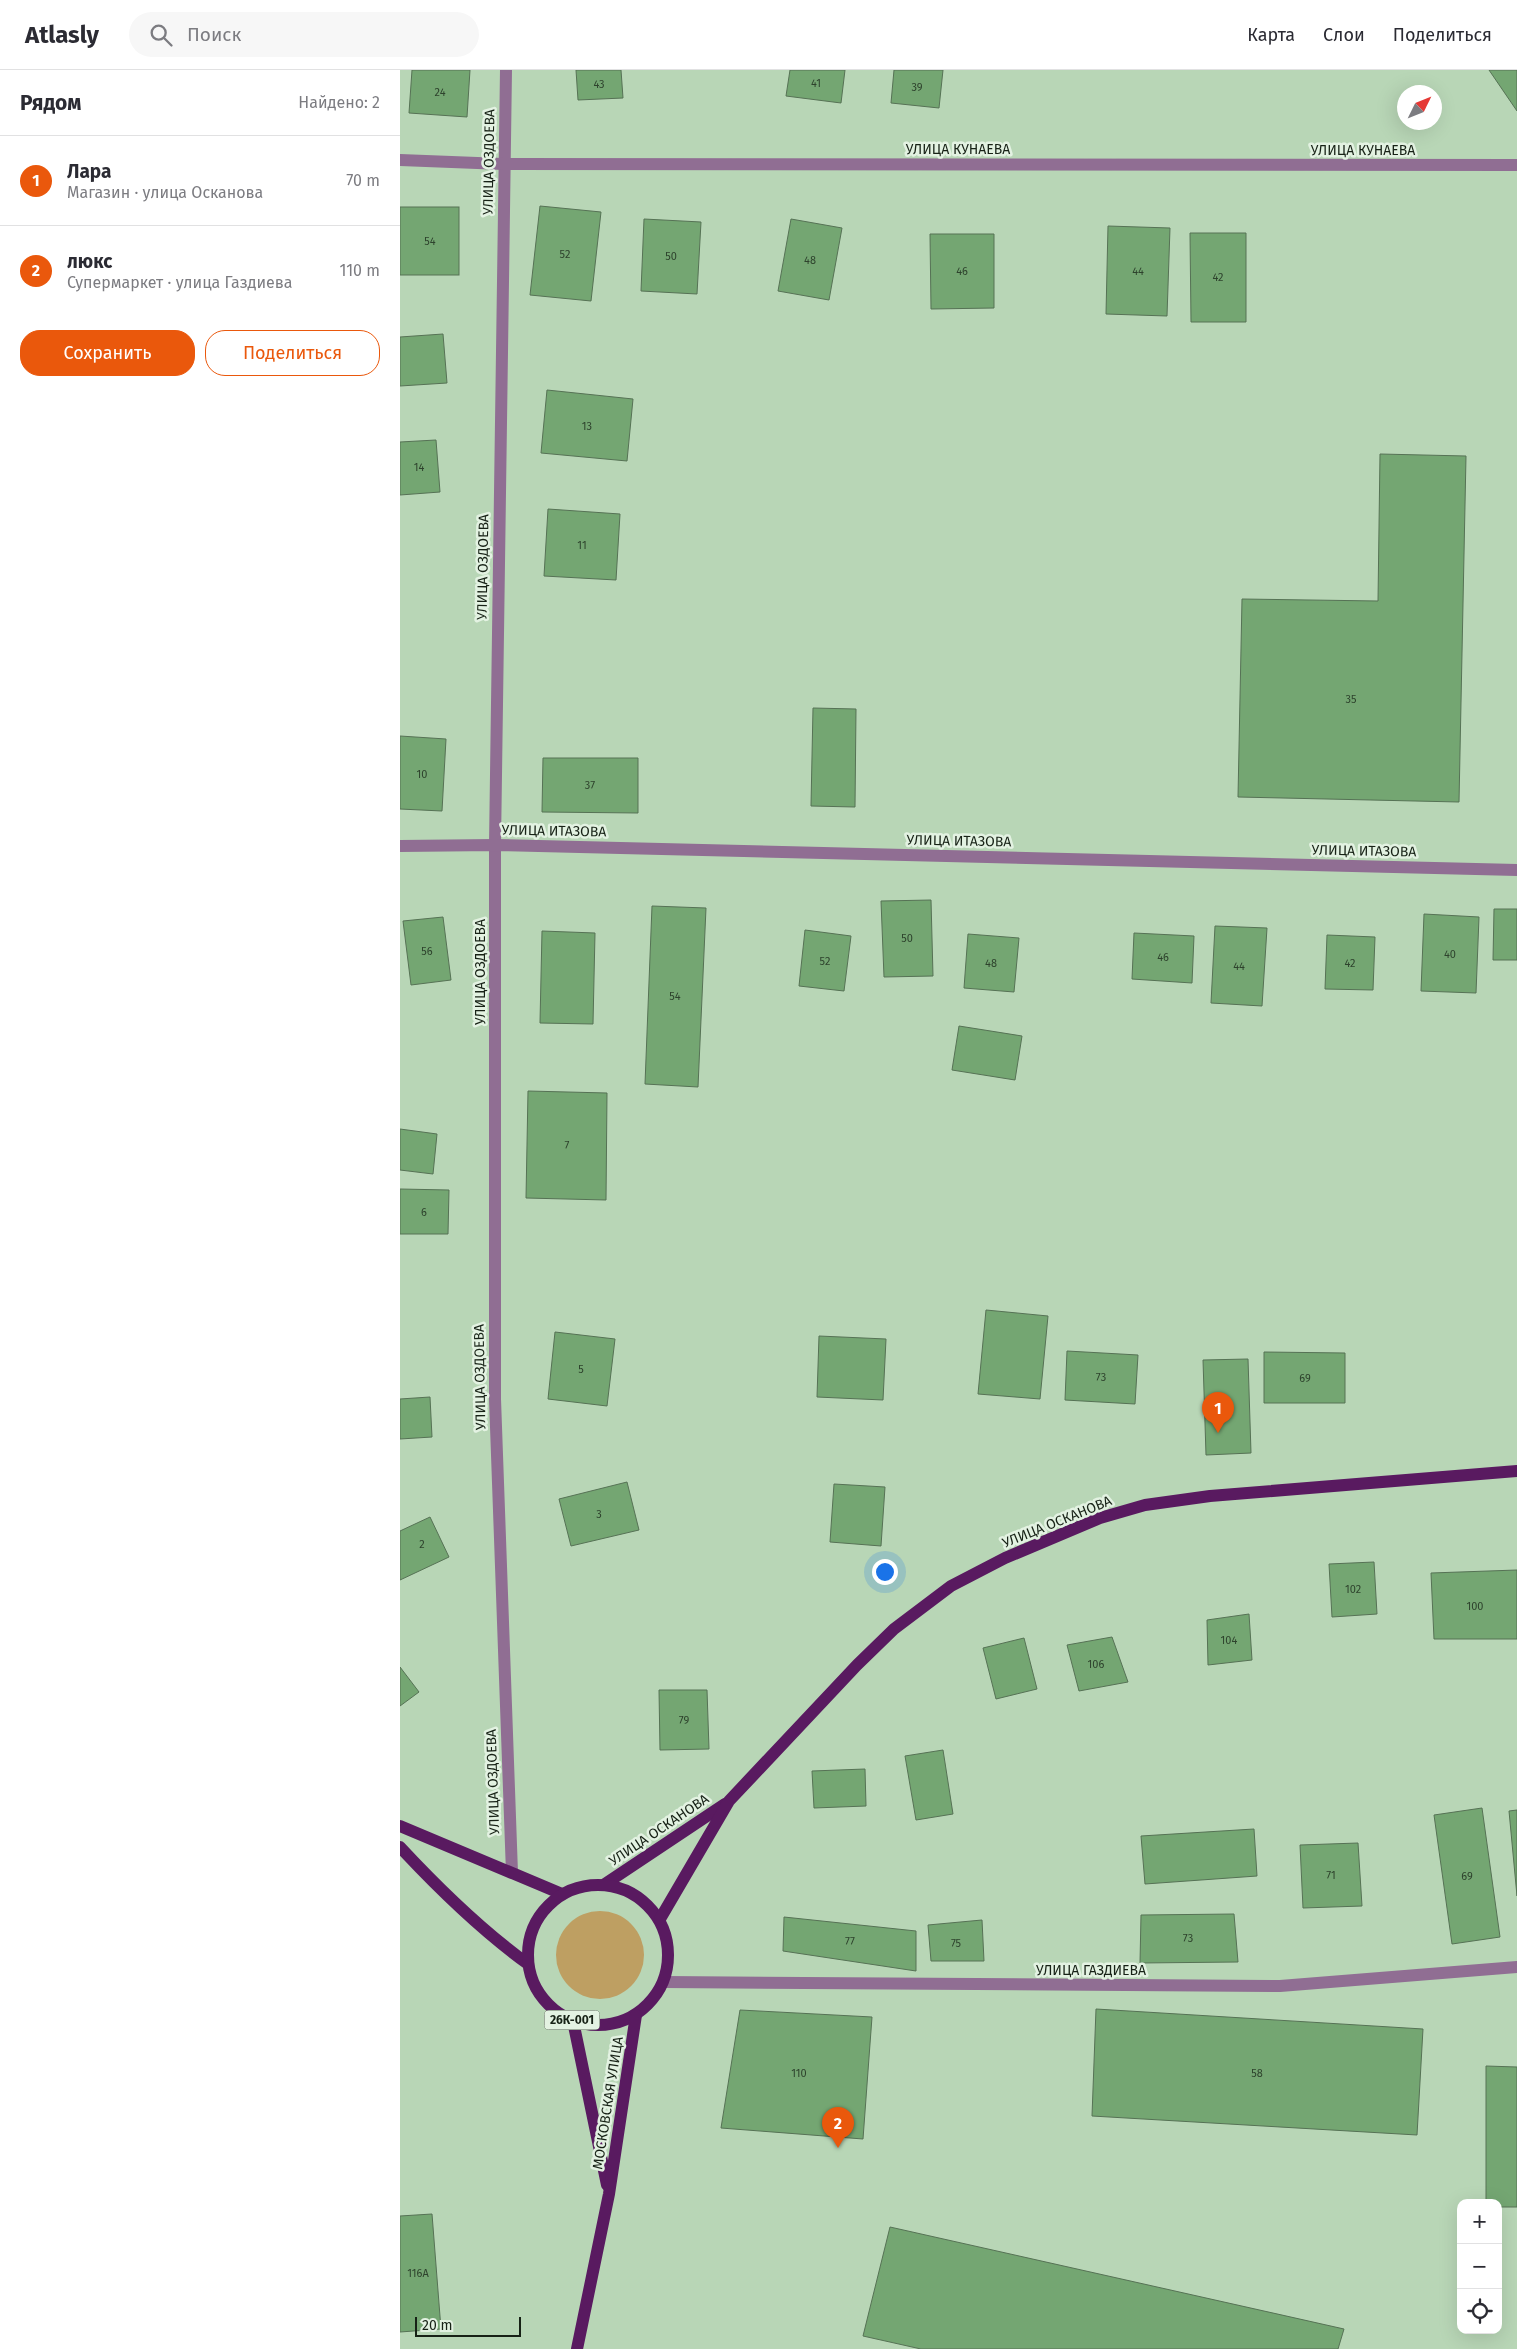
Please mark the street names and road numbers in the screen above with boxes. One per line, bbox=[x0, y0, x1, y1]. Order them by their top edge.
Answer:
street label: УЛИЦА ОЗДОЕВА bbox=[480, 109, 498, 215]
street label: УЛИЦА КУНАЕВА bbox=[906, 141, 1010, 158]
street label: УЛИЦА КУНАЕВА bbox=[1311, 142, 1415, 159]
street label: УЛИЦА ОЗДОЕВА bbox=[474, 514, 492, 620]
street label: УЛИЦА ИТАЗОВА bbox=[502, 822, 606, 840]
street label: УЛИЦА ИТАЗОВА bbox=[907, 832, 1011, 850]
street label: УЛИЦА ИТАЗОВА bbox=[1312, 842, 1416, 860]
street label: УЛИЦА ОЗДОЕВА bbox=[472, 919, 489, 1025]
street label: УЛИЦА ОЗДОЕВА bbox=[471, 1324, 489, 1430]
street label: УЛИЦА ОСКАНОВА bbox=[1000, 1492, 1114, 1552]
street label: УЛИЦА ОЗДОЕВА bbox=[483, 1729, 503, 1835]
street label: УЛИЦА ОСКАНОВА bbox=[606, 1790, 712, 1870]
street label: УЛИЦА ГАЗДИЕВА bbox=[1036, 1962, 1146, 1979]
road number: 26К-001 bbox=[544, 2010, 600, 2030]
street label: МОСКОВСКАЯ УЛИЦА bbox=[589, 2035, 627, 2171]

